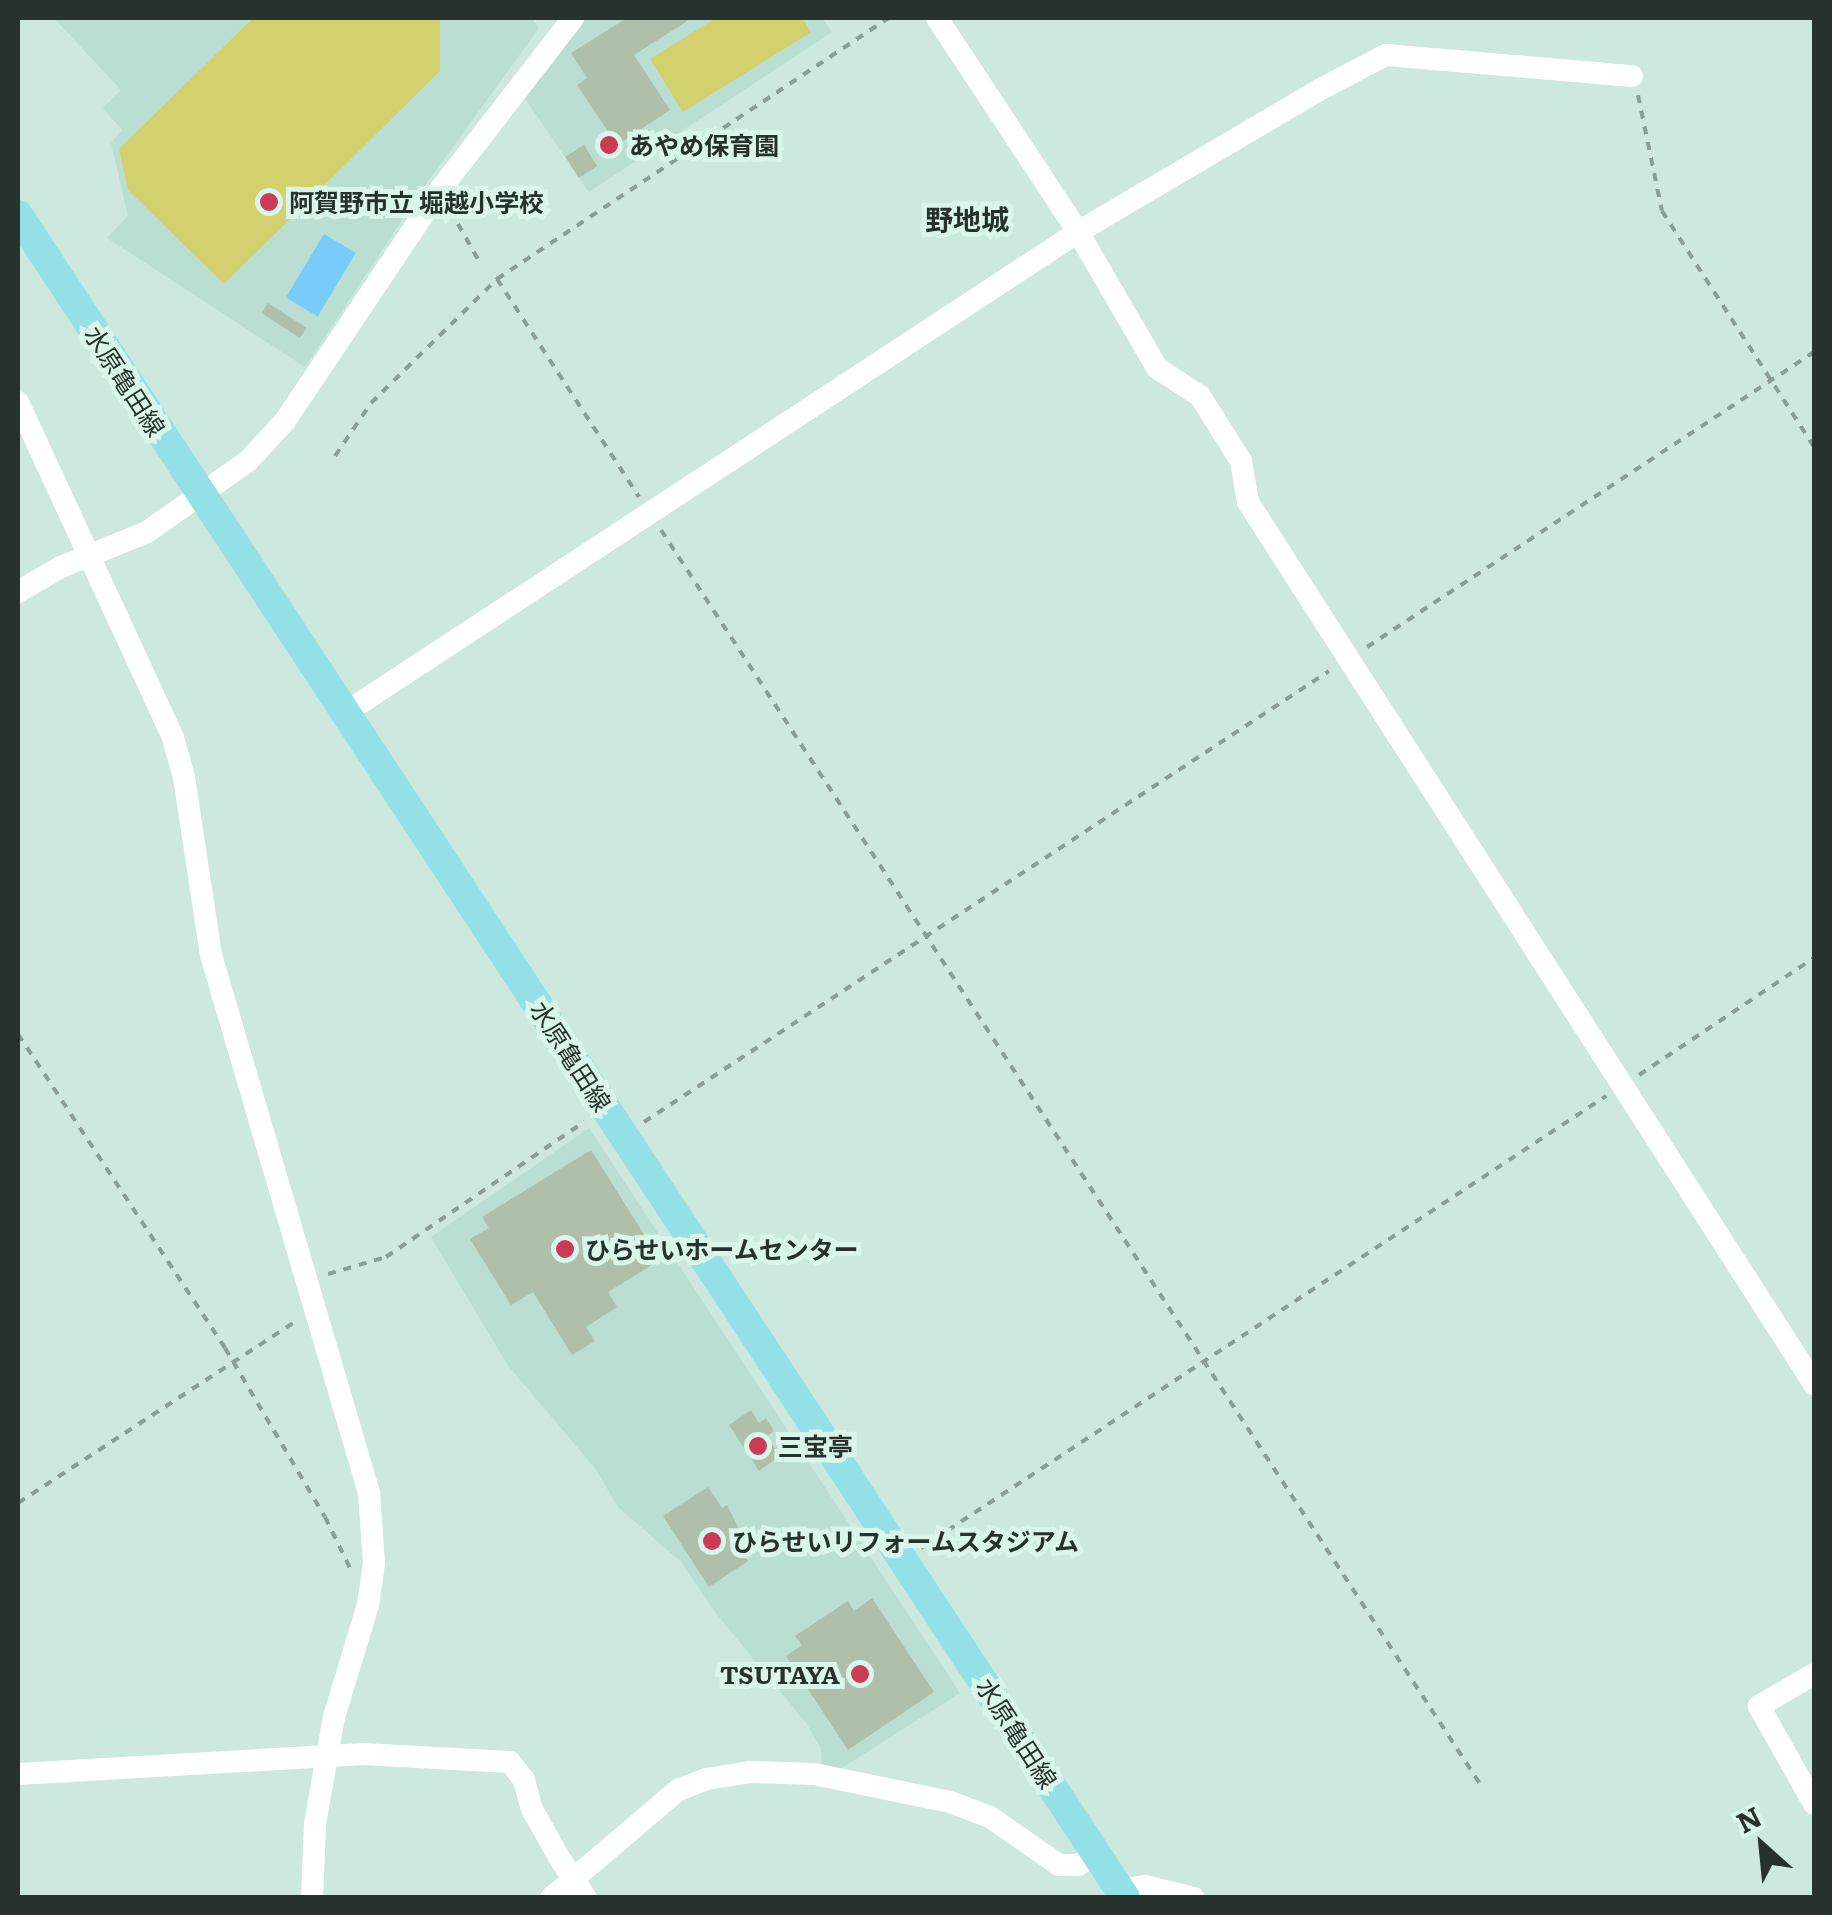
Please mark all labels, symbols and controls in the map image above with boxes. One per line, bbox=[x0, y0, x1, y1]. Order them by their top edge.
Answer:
place label: あやめ保育園 bbox=[629, 130, 779, 160]
marker: あやめ保育園 bbox=[598, 134, 620, 156]
place label: 阿賀野市立 堀越小学校 bbox=[289, 187, 544, 217]
marker: 阿賀野市立 堀越小学校 bbox=[258, 191, 280, 213]
district label: 野地城 bbox=[925, 201, 1009, 235]
street label: 水原亀田線 bbox=[78, 320, 172, 442]
street label: 水原亀田線 bbox=[524, 995, 618, 1117]
place label: ひらせいホームセンター bbox=[585, 1234, 860, 1264]
marker: ひらせいホームセンター bbox=[554, 1238, 576, 1260]
place label: 三宝亭 bbox=[778, 1431, 853, 1461]
marker: 三宝亭 bbox=[747, 1435, 769, 1457]
place label: ひらせいリフォームスタジアム bbox=[732, 1526, 1082, 1556]
marker: ひらせいリフォームスタジアム bbox=[701, 1530, 723, 1552]
place label: TSUTAYA bbox=[720, 1659, 840, 1689]
marker: TSUTAYA bbox=[849, 1663, 871, 1685]
street label: 水原亀田線 bbox=[970, 1672, 1064, 1794]
text: N bbox=[1728, 1794, 1768, 1842]
north arrow bbox=[1712, 1795, 1812, 1895]

